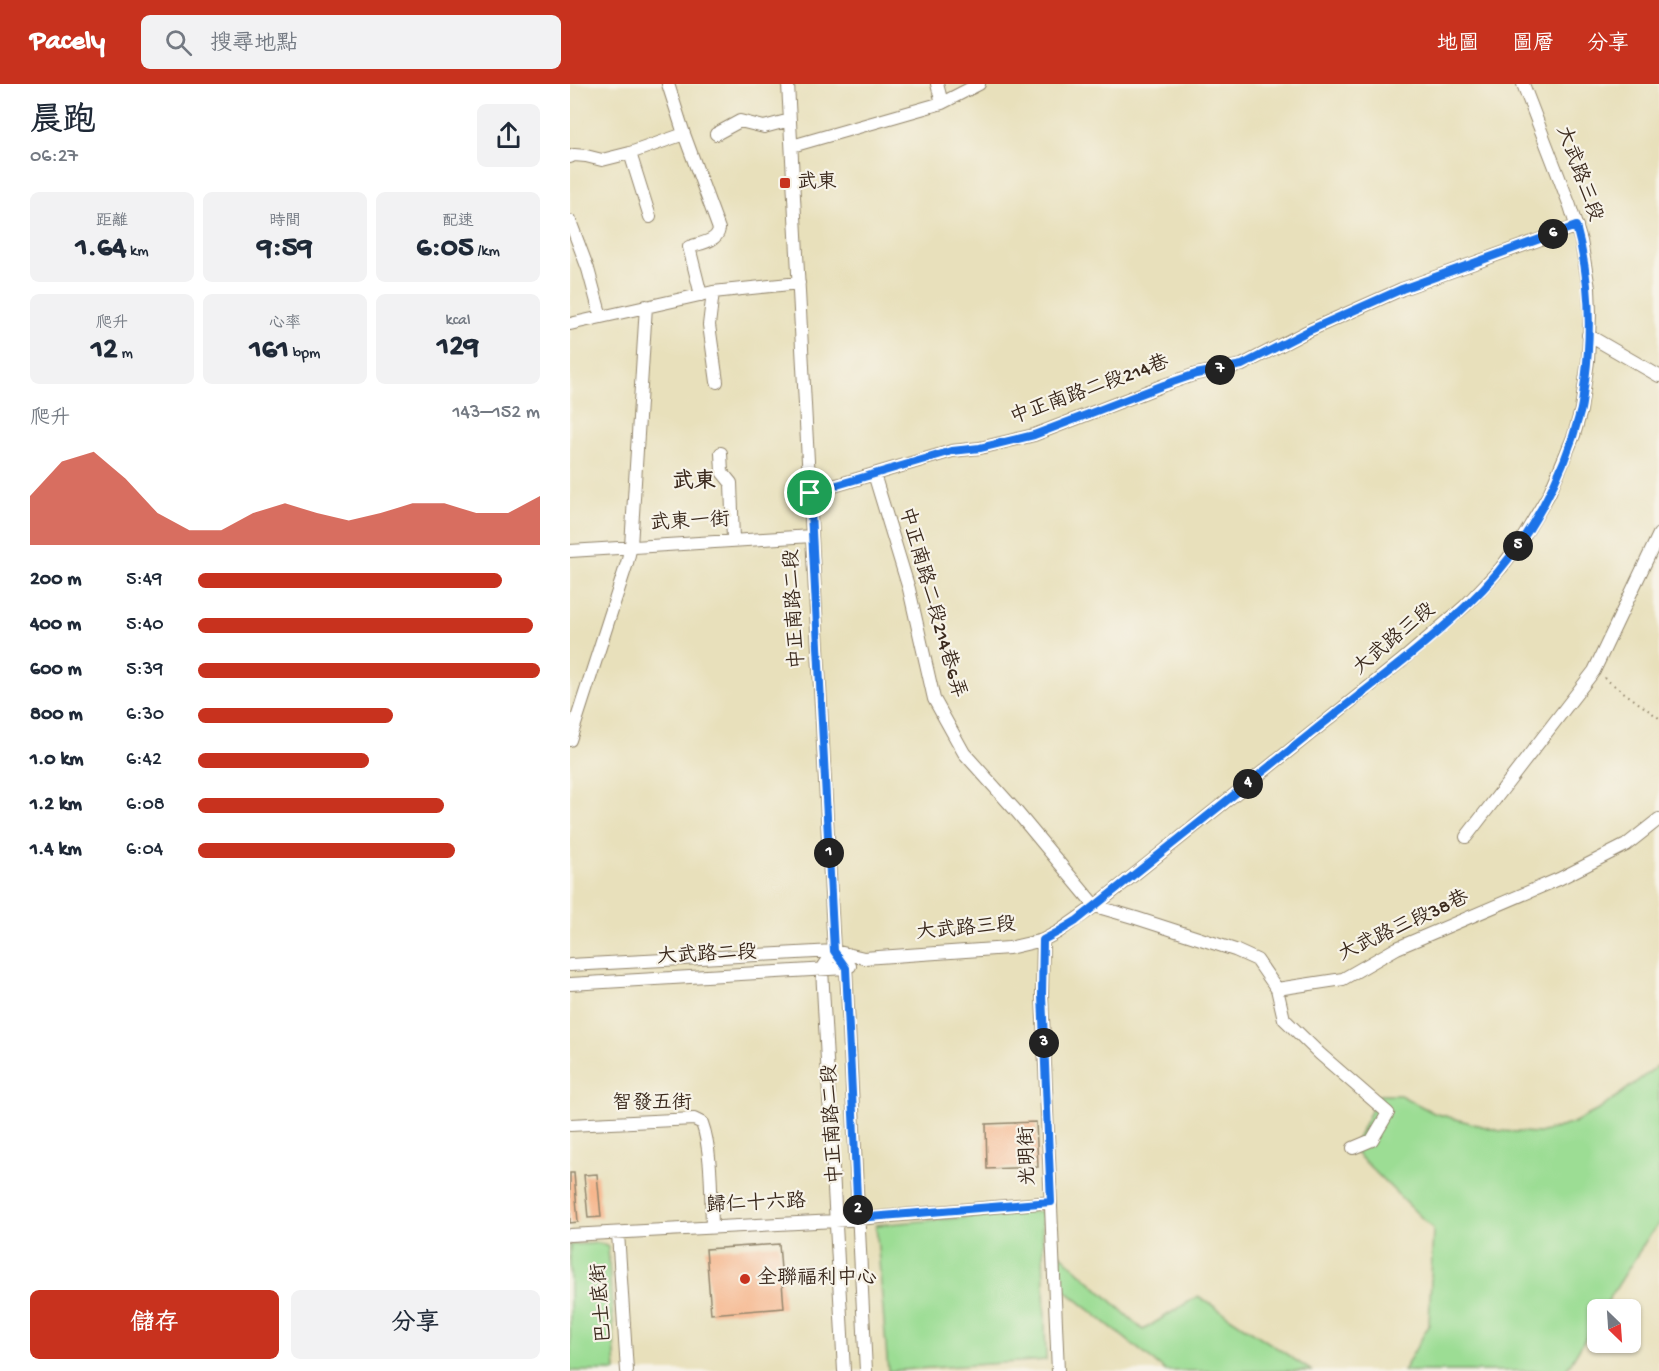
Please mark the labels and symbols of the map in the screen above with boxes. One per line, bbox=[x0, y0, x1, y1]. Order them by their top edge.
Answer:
street label: 大武路三段 bbox=[1550, 122, 1608, 225]
place label: 武東 bbox=[797, 170, 837, 195]
marker: 武東 bbox=[778, 176, 792, 190]
pin: 6 bbox=[1538, 219, 1568, 249]
street label: 中正南路二段214巷 bbox=[1007, 349, 1173, 430]
pin: 7 bbox=[1205, 355, 1235, 385]
pin bbox=[784, 467, 835, 518]
district label: 武東 bbox=[672, 468, 716, 496]
street label: 中正南路二段214巷6弄 bbox=[893, 504, 971, 701]
street label: 武東一街 bbox=[649, 507, 731, 537]
pin: 5 bbox=[1503, 531, 1533, 561]
street label: 中正南路二段 bbox=[779, 548, 811, 670]
street label: 大武路三段 bbox=[1348, 598, 1441, 681]
pin: 4 bbox=[1233, 769, 1263, 799]
pin: 1 bbox=[814, 838, 844, 868]
street label: 大武路三段38巷 bbox=[1334, 884, 1474, 967]
street label: 大武路三段 bbox=[915, 912, 1017, 946]
street label: 大武路二段 bbox=[656, 940, 758, 970]
pin: 3 bbox=[1029, 1028, 1059, 1058]
street label: 中正南路二段 bbox=[817, 1063, 849, 1185]
street label: 智發五街 bbox=[612, 1091, 692, 1116]
street label: 光明街 bbox=[1015, 1126, 1042, 1186]
street label: 歸仁十六路 bbox=[705, 1189, 808, 1219]
pin: 2 bbox=[843, 1195, 873, 1225]
street label: 巴士底街 bbox=[587, 1262, 617, 1344]
place label: 全聯福利中心 bbox=[757, 1266, 877, 1291]
marker: 全聯福利中心 bbox=[738, 1272, 752, 1286]
north arrow bbox=[1587, 1299, 1641, 1353]

